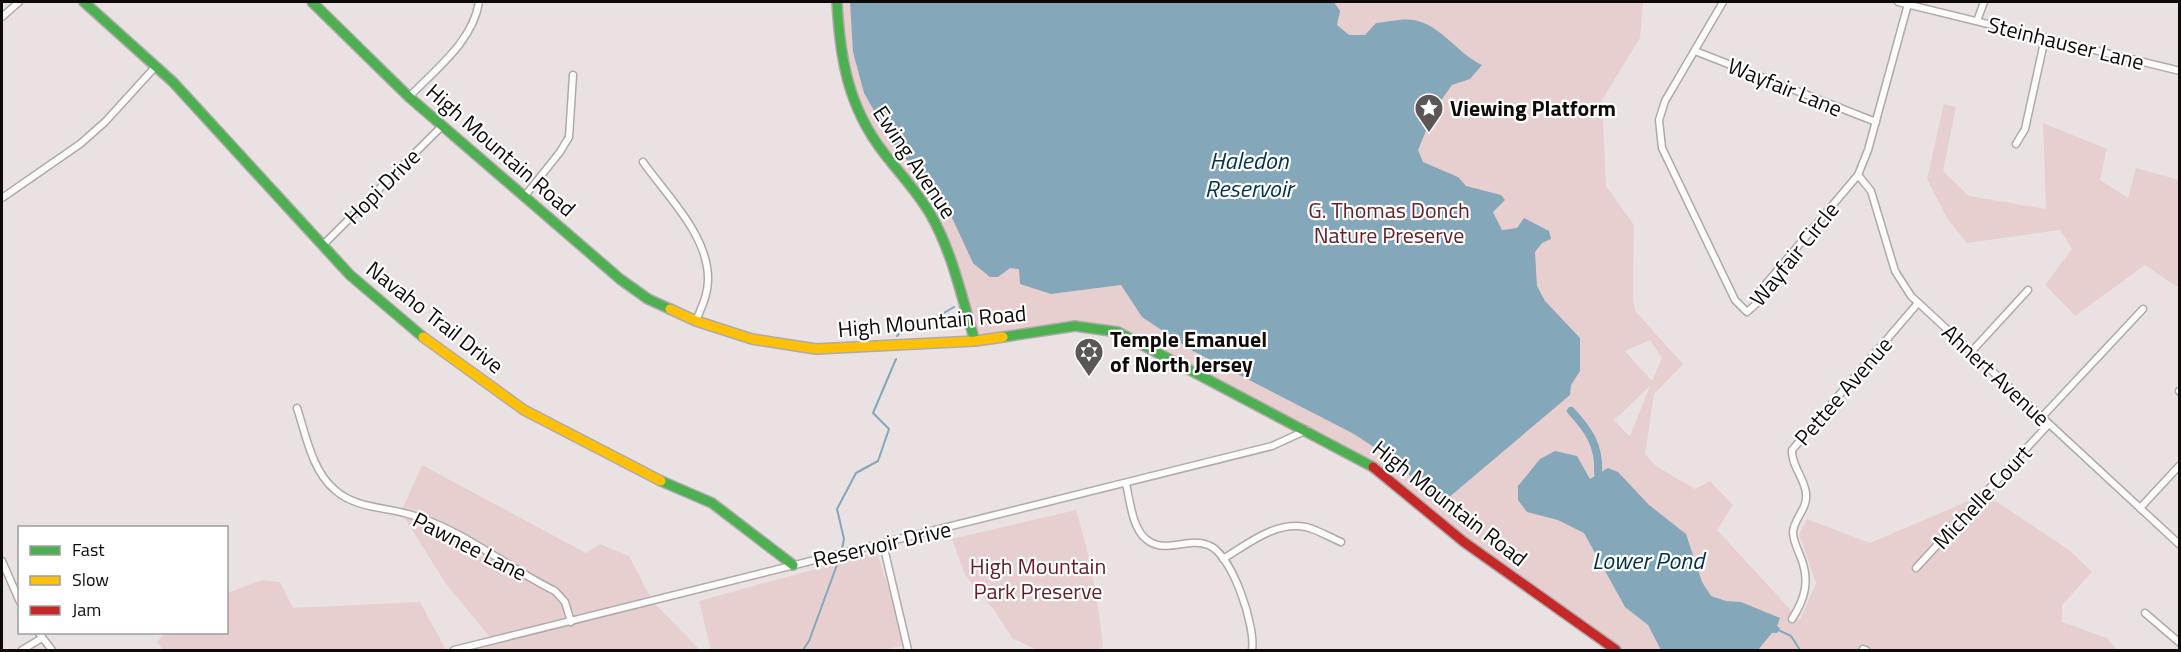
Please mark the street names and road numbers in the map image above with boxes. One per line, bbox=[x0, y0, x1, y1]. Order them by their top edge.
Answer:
street label: Steinhauser Lane bbox=[1984, 7, 2148, 79]
street label: Wayfair Lane bbox=[1723, 49, 1847, 125]
street label: High Mountain Road bbox=[419, 75, 583, 225]
street label: Ewing Avenue bbox=[864, 99, 966, 225]
street label: Hopi Drive bbox=[336, 140, 428, 232]
street label: Wayfair Circle bbox=[1741, 194, 1847, 314]
street label: Navaho Trail Drive bbox=[359, 252, 511, 382]
street label: High Mountain Road bbox=[836, 296, 1028, 346]
street label: Ahnert Avenue bbox=[1934, 316, 2058, 434]
street label: Pettee Avenue bbox=[1786, 329, 1900, 453]
street label: High Mountain Road bbox=[1365, 431, 1535, 575]
street label: Michelle Court bbox=[1924, 437, 2040, 557]
street label: Pawnee Lane bbox=[407, 503, 533, 589]
street label: Reservoir Drive bbox=[810, 512, 954, 576]

